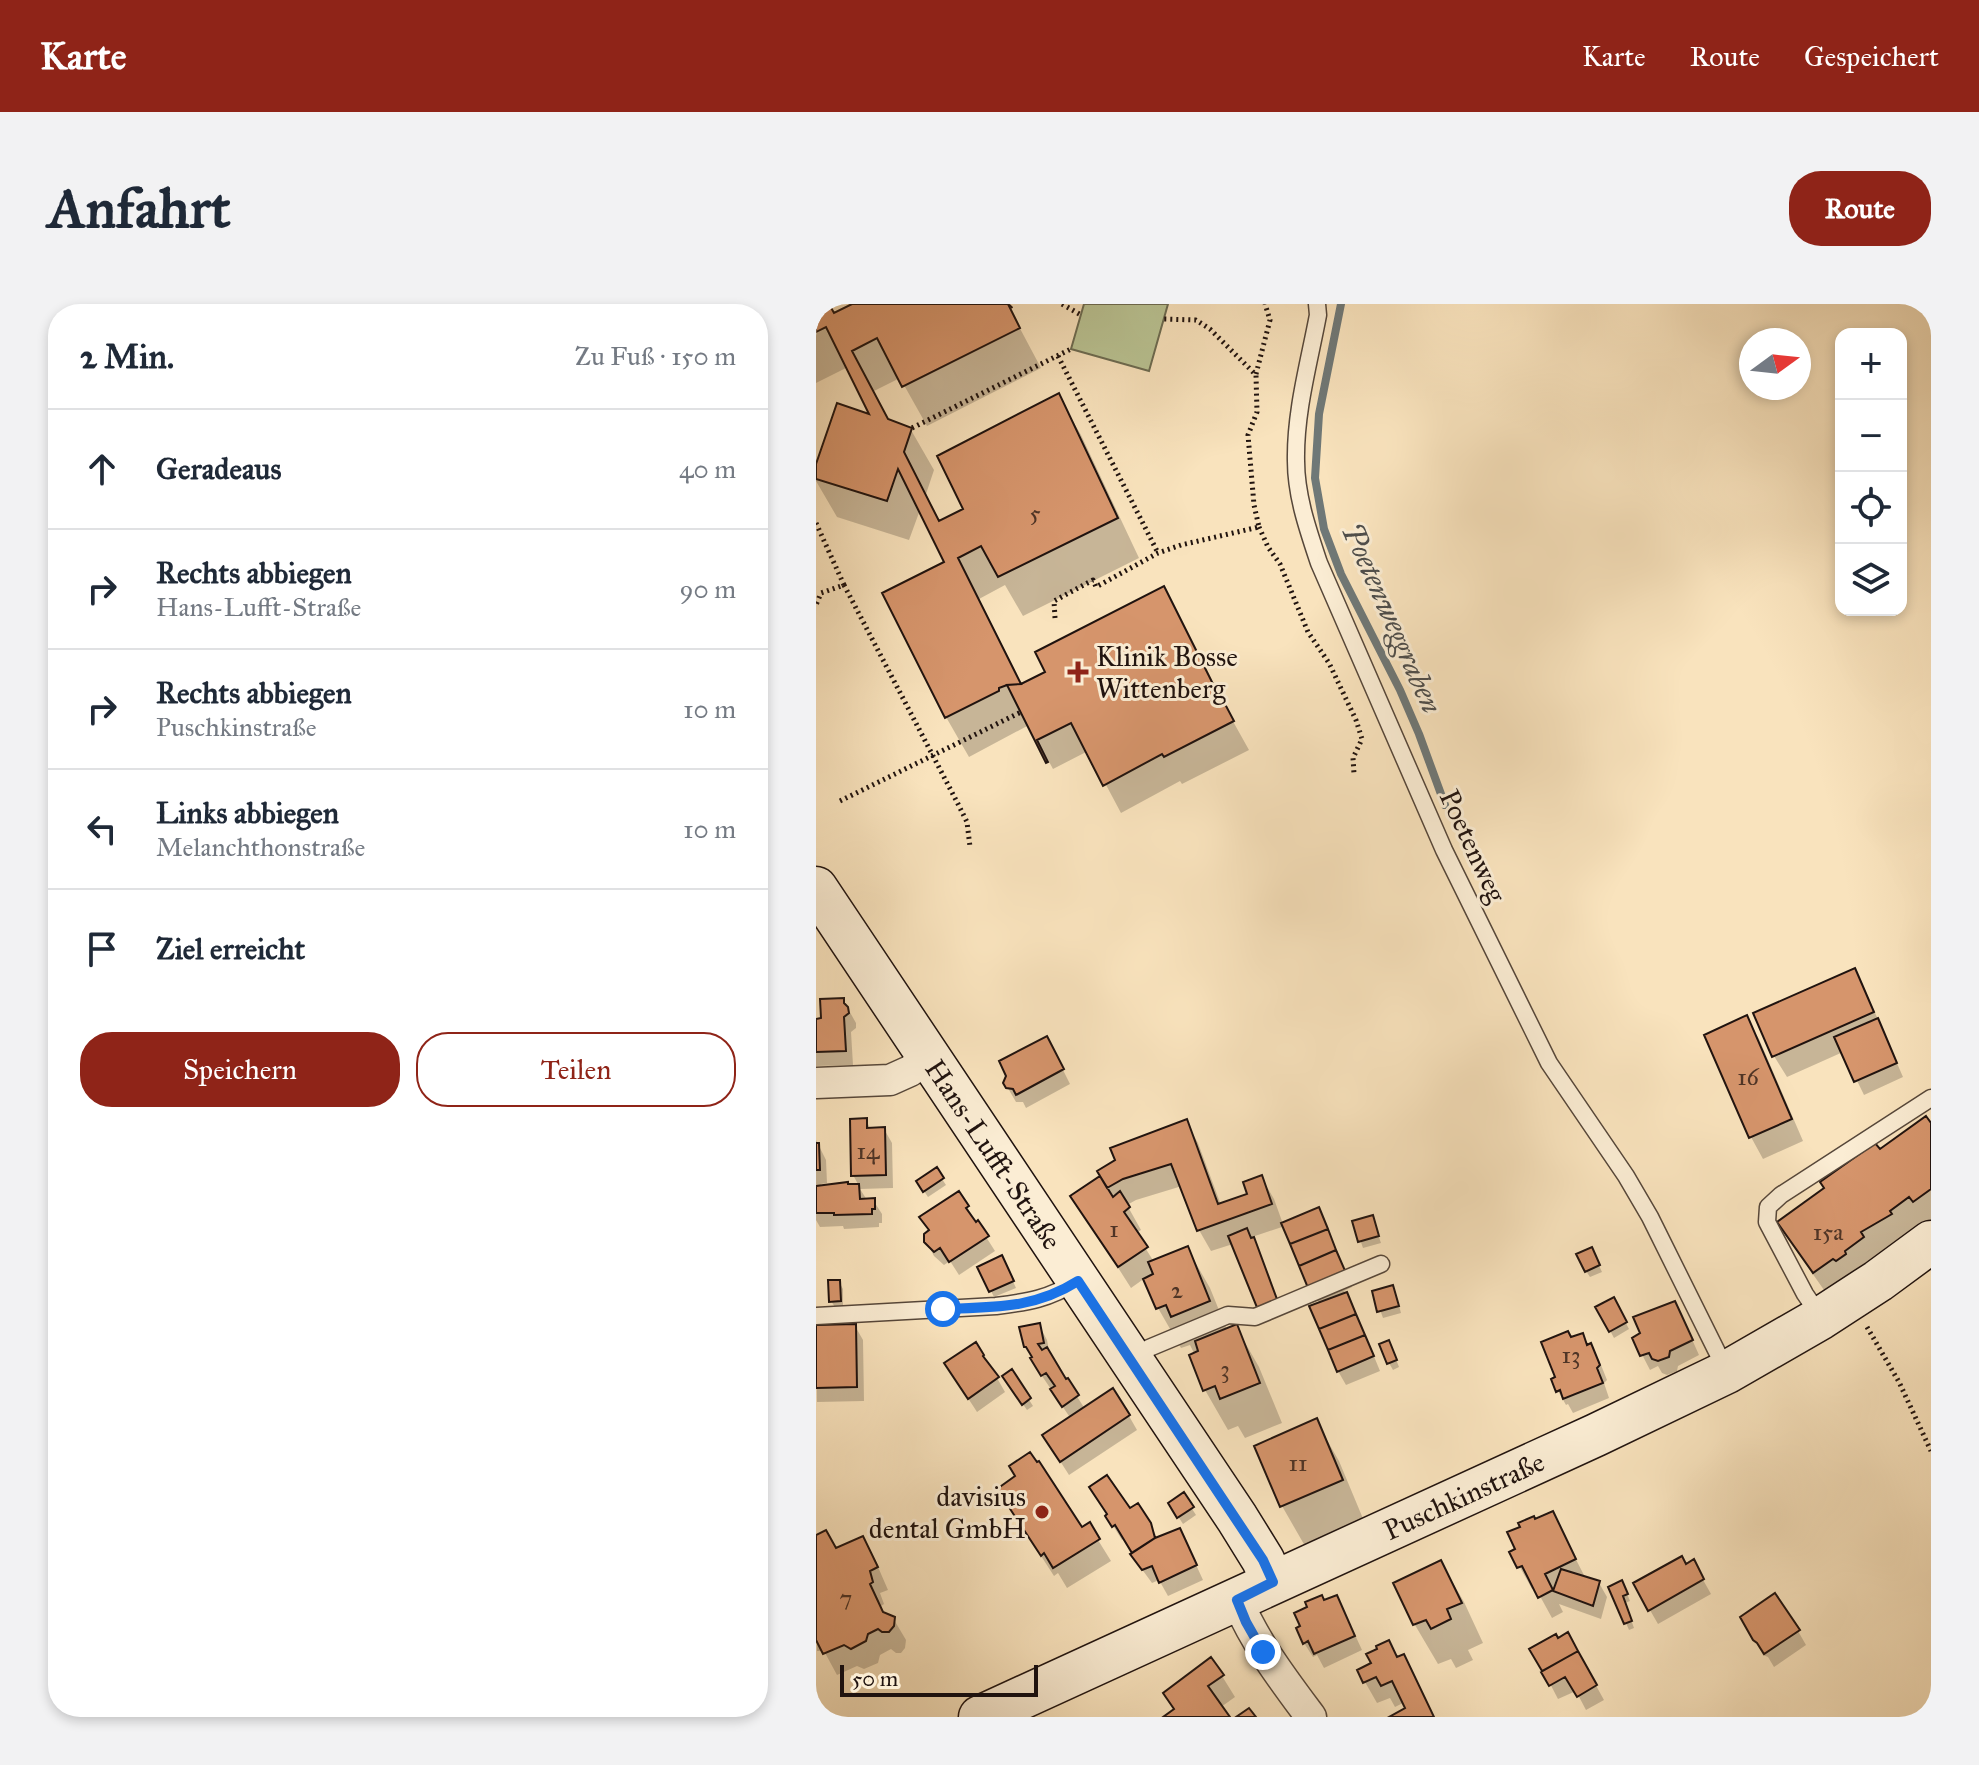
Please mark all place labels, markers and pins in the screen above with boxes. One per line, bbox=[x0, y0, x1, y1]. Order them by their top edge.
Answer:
place label: Klinik Bosse Wittenberg bbox=[1096, 639, 1238, 706]
marker: Klinik Bosse Wittenberg bbox=[1067, 661, 1089, 683]
place label: davisius dental GmbH bbox=[869, 1479, 1026, 1546]
marker: davisius dental GmbH bbox=[1033, 1503, 1051, 1521]

